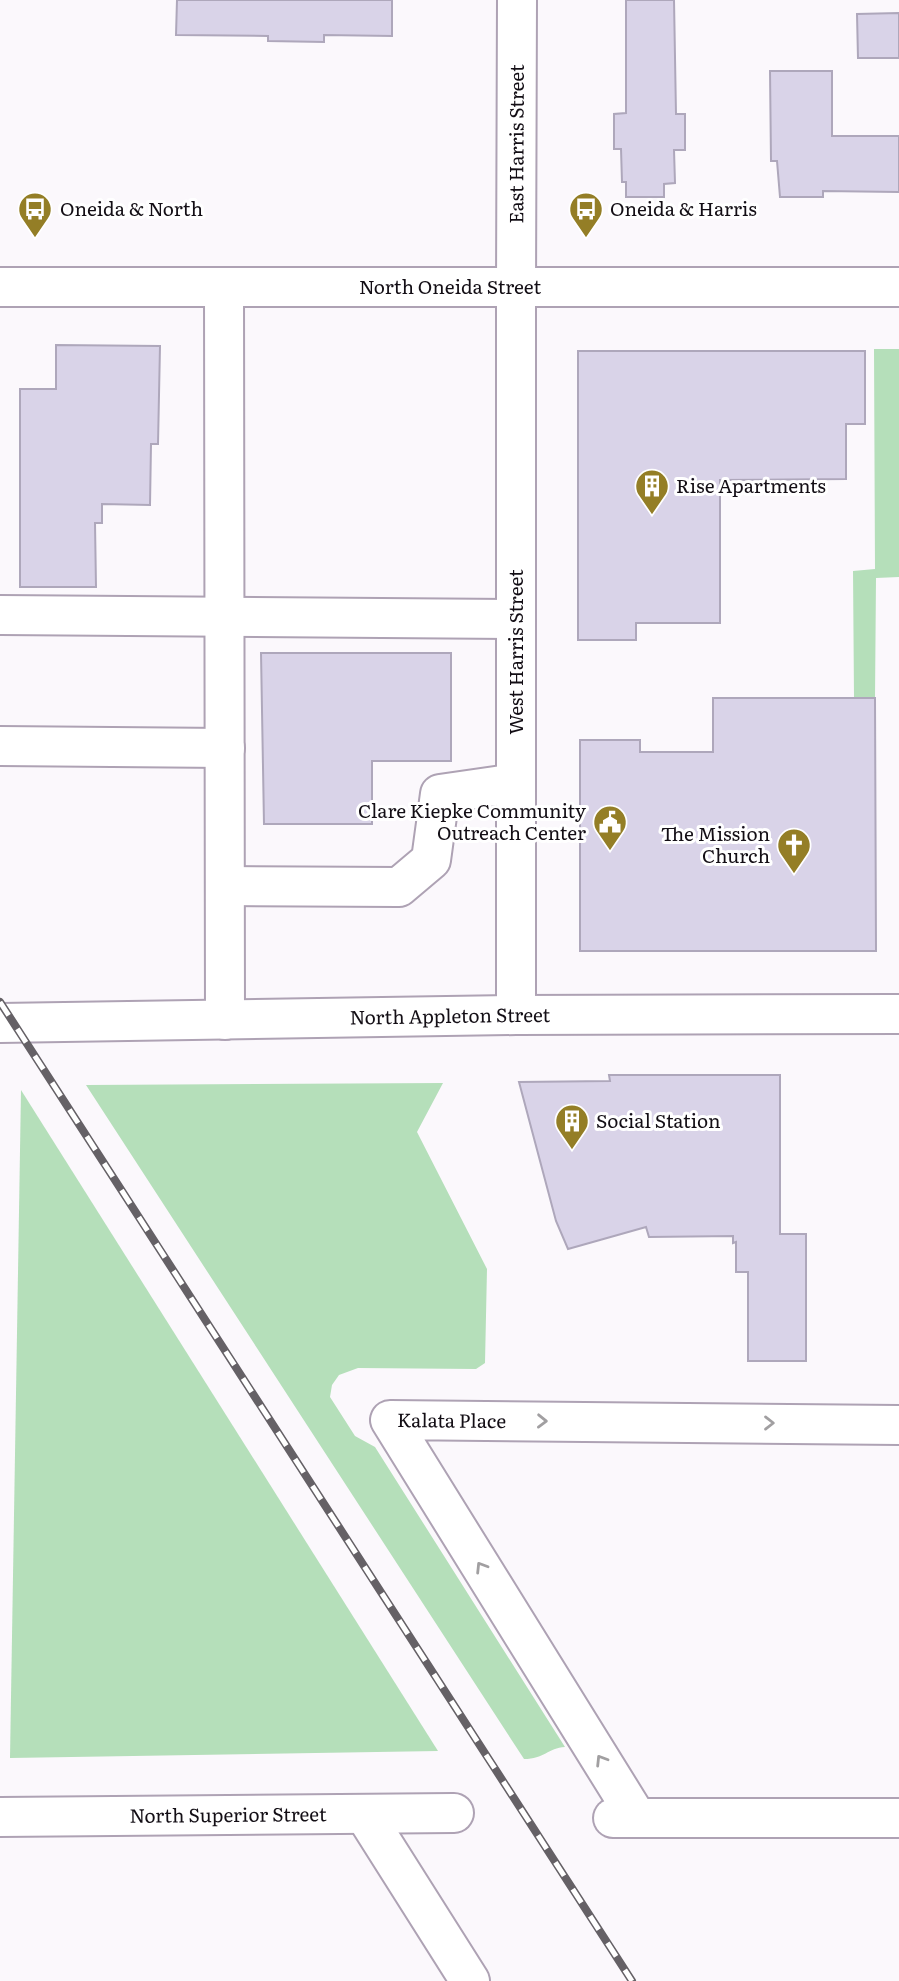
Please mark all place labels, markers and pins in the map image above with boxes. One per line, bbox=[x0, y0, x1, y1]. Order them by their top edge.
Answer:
bus stop icon: Oneida & North bbox=[16, 190, 54, 239]
bus stop icon: Oneida & Harris bbox=[567, 190, 605, 239]
place label: Oneida & North bbox=[60, 194, 203, 222]
place label: Oneida & Harris bbox=[610, 194, 757, 222]
building icon: Rise Apartments bbox=[633, 467, 671, 516]
place label: Rise Apartments bbox=[676, 471, 826, 499]
place label: Clare Kiepke Community Outreach Center bbox=[358, 796, 586, 846]
public building icon: Clare Kiepke Community Outreach Center bbox=[591, 803, 629, 852]
place label: The Mission Church bbox=[661, 819, 770, 869]
church icon: The Mission Church bbox=[775, 826, 813, 875]
building icon: Social Station bbox=[553, 1102, 591, 1151]
place label: Social Station bbox=[596, 1106, 721, 1134]

